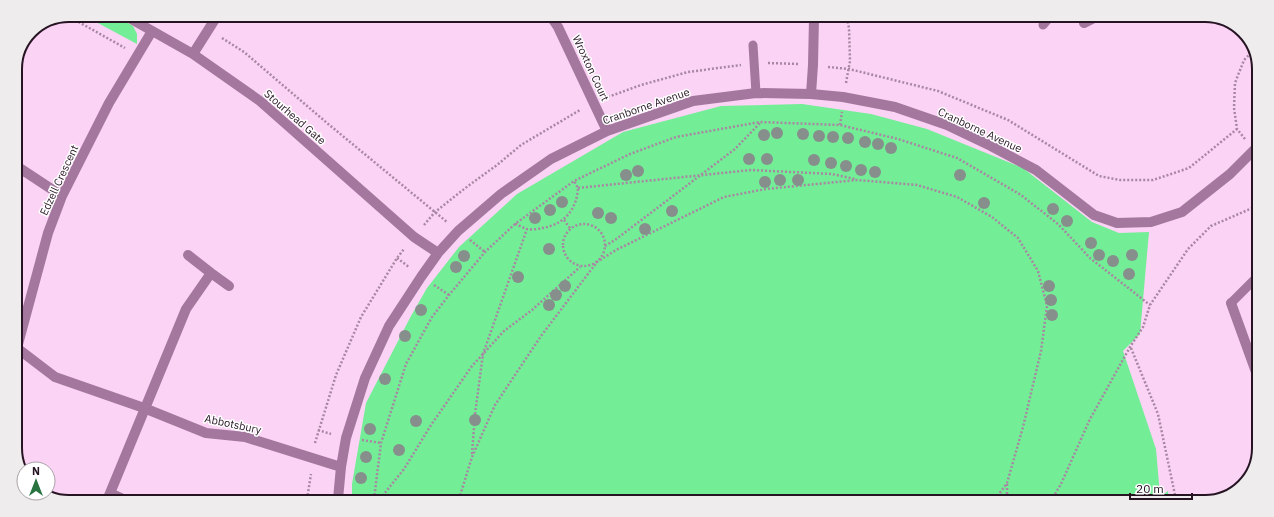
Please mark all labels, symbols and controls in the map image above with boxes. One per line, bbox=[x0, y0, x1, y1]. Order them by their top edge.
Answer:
street label: Wroxton Court bbox=[570, 33, 612, 103]
street label: Cranborne Avenue bbox=[601, 85, 691, 127]
street label: Stourhead Gate bbox=[261, 86, 329, 148]
street label: Cranborne Avenue bbox=[936, 104, 1024, 156]
street label: Edzell Crescent bbox=[37, 142, 81, 217]
street label: Abbotsbury bbox=[203, 411, 263, 437]
north arrow bbox=[16, 461, 56, 501]
text: N bbox=[32, 464, 40, 478]
scale bar bbox=[1130, 475, 1192, 501]
text: 20 m bbox=[1136, 481, 1164, 496]

